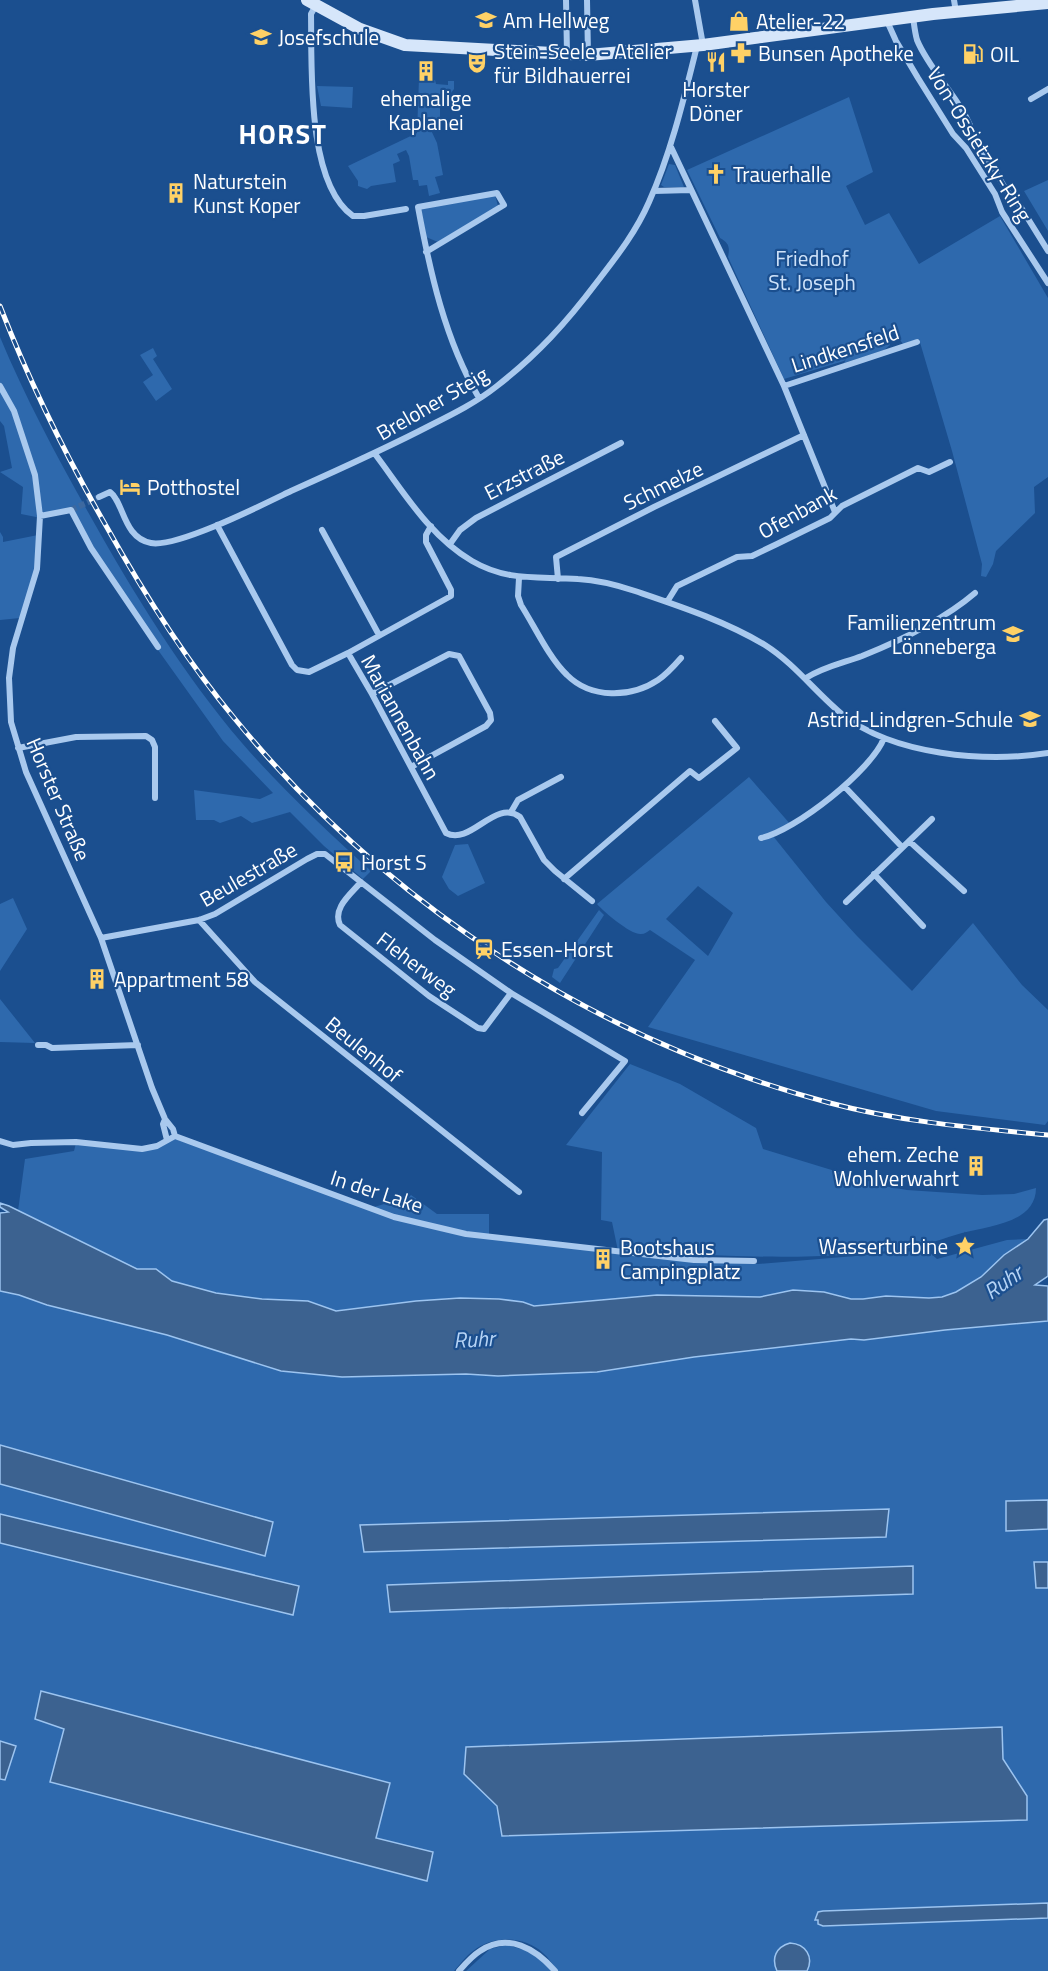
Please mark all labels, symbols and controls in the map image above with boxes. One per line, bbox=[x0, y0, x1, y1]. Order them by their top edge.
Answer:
place label: Am Hellweg bbox=[503, 4, 610, 36]
place label: Atelier-22 bbox=[756, 5, 845, 37]
school or university icon: Am Hellweg bbox=[474, 8, 498, 32]
shop icon: Atelier-22 bbox=[727, 9, 751, 33]
place label: Josefschule bbox=[278, 21, 379, 53]
school or university icon: Josefschule bbox=[249, 25, 273, 49]
place label: Stein-Seele - Atelier für Bildhauerrei bbox=[494, 35, 672, 91]
place label: Bunsen Apotheke bbox=[758, 37, 914, 69]
place label: OIL bbox=[990, 38, 1019, 70]
pharmacy icon: Bunsen Apotheke bbox=[729, 41, 753, 65]
fuel station icon: OIL bbox=[961, 42, 985, 66]
restaurant icon: Horster Döner bbox=[704, 50, 728, 74]
theatre icon: Stein-Seele - Atelier für Bildhauerrei bbox=[465, 51, 489, 75]
building icon: ehemalige Kaplanei bbox=[414, 59, 438, 83]
street label: Von-Ossietzky-Ring bbox=[919, 60, 1041, 228]
place label: Horster Döner bbox=[682, 73, 750, 129]
place label: ehemalige Kaplanei bbox=[380, 82, 472, 138]
district label: HORST bbox=[238, 113, 328, 154]
place label: Trauerhalle bbox=[733, 158, 831, 190]
church icon: Trauerhalle bbox=[704, 162, 728, 186]
place label: Naturstein Kunst Koper bbox=[193, 165, 301, 221]
building icon: Naturstein Kunst Koper bbox=[164, 181, 188, 205]
park label: Friedhof St. Joseph bbox=[768, 242, 856, 298]
street label: Lindkensfeld bbox=[787, 316, 903, 380]
street label: Breloher Steig bbox=[370, 358, 494, 448]
street label: Erzstraße bbox=[478, 440, 570, 508]
street label: Schmelze bbox=[618, 452, 708, 518]
place label: Potthostel bbox=[147, 471, 240, 503]
hotel icon: Potthostel bbox=[118, 475, 142, 499]
street label: Ofenbank bbox=[752, 477, 842, 547]
place label: Familienzentrum Lönneberga bbox=[847, 606, 996, 662]
school or university icon: Familienzentrum Lönneberga bbox=[1001, 622, 1025, 646]
street label: Mariannenbahn bbox=[353, 648, 449, 786]
place label: Astrid-Lindgren-Schule bbox=[807, 703, 1013, 735]
school or university icon: Astrid-Lindgren-Schule bbox=[1018, 707, 1042, 731]
street label: Horster Straße bbox=[19, 732, 99, 866]
street label: Beulestraße bbox=[193, 833, 303, 915]
place label: Horst S bbox=[361, 846, 427, 878]
bus stop icon: Horst S bbox=[332, 850, 356, 874]
street label: Fleherweg bbox=[370, 923, 464, 1005]
place label: Essen-Horst bbox=[501, 933, 613, 965]
station icon: Essen-Horst bbox=[472, 937, 496, 961]
place label: Appartment 58 bbox=[114, 963, 249, 995]
building icon: Appartment 58 bbox=[85, 967, 109, 991]
street label: Beulenhof bbox=[319, 1008, 409, 1090]
place label: ehem. Zeche Wohlverwahrt bbox=[833, 1138, 960, 1194]
building icon: ehem. Zeche Wohlverwahrt bbox=[964, 1154, 988, 1178]
street label: In der Lake bbox=[327, 1161, 427, 1221]
place label: Wasserturbine bbox=[818, 1230, 948, 1262]
place label: Bootshaus Campingplatz bbox=[620, 1231, 741, 1287]
place icon: Wasserturbine bbox=[953, 1234, 977, 1258]
building icon: Bootshaus Campingplatz bbox=[591, 1247, 615, 1271]
water label: Ruhr bbox=[976, 1254, 1032, 1308]
water label: Ruhr bbox=[452, 1321, 499, 1357]

